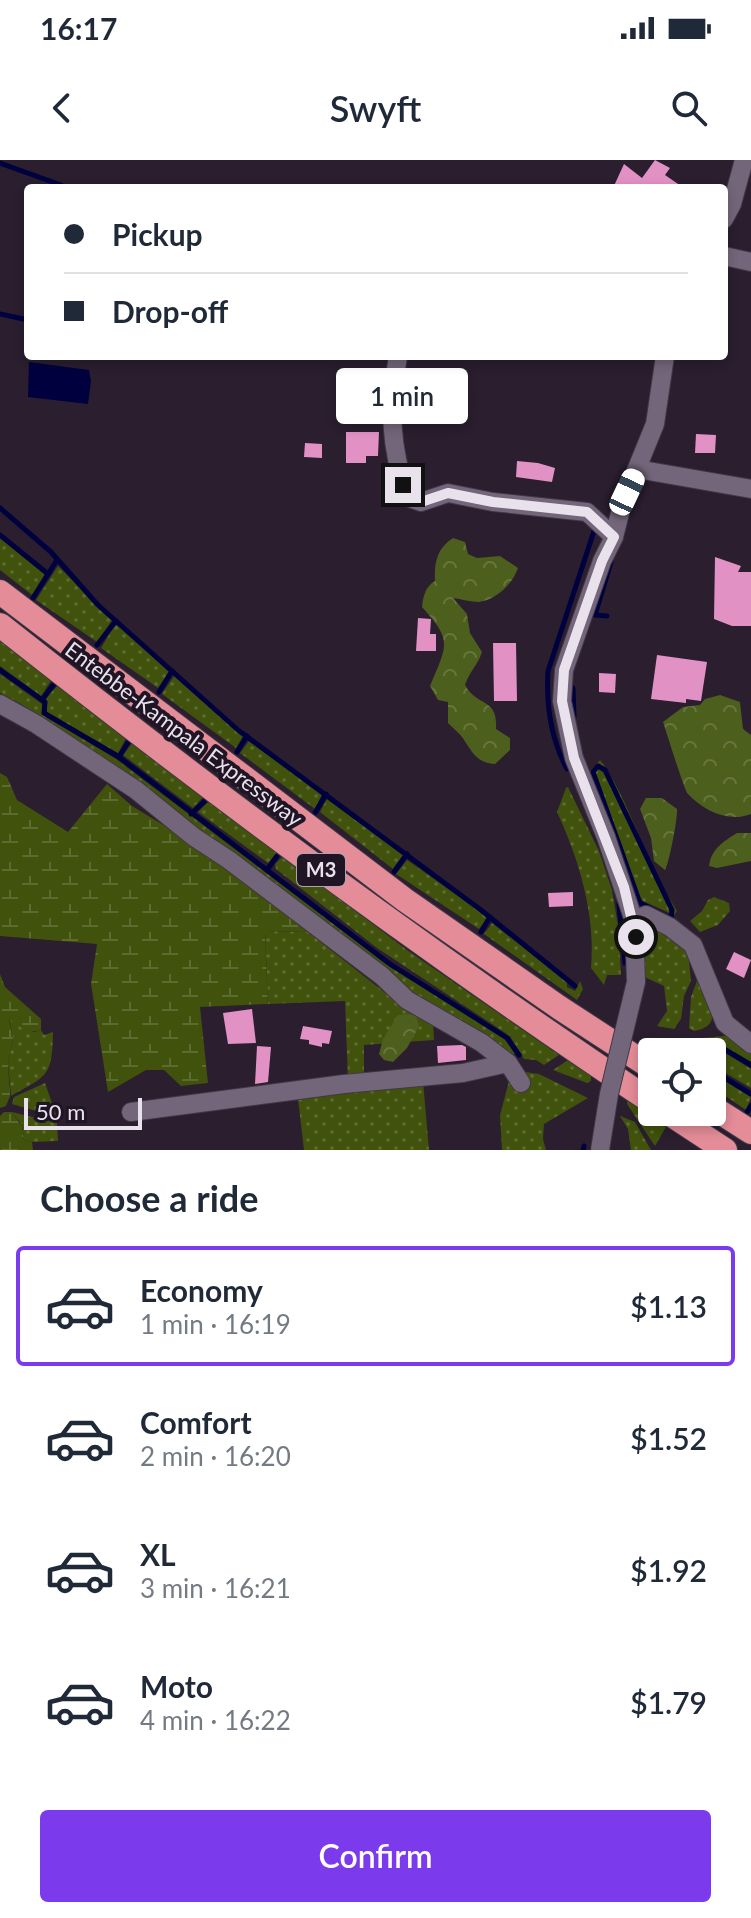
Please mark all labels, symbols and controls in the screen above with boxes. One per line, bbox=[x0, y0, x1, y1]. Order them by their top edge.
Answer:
text: 16:17 bbox=[40, 10, 117, 46]
icon: back bbox=[40, 86, 84, 130]
text: Swyft bbox=[330, 86, 421, 130]
icon: search bbox=[667, 86, 711, 130]
text: Pickup bbox=[112, 216, 203, 252]
text: Drop-off bbox=[112, 293, 228, 329]
callout: 1 min bbox=[337, 369, 469, 425]
text: 1 min bbox=[370, 380, 434, 412]
car bbox=[606, 465, 648, 519]
route end bbox=[385, 467, 421, 503]
street label: Entebbe-Kampala Expressway bbox=[60, 635, 309, 832]
road number: M3 bbox=[297, 854, 345, 886]
route start bbox=[618, 919, 654, 955]
map controls bbox=[638, 1038, 726, 1126]
button: locate bbox=[638, 1038, 726, 1126]
scale bar bbox=[24, 1094, 142, 1130]
text: 50 m bbox=[36, 1098, 85, 1125]
text: Choose a ride bbox=[40, 1176, 259, 1220]
icon: car bbox=[44, 1270, 116, 1342]
text: Economy bbox=[140, 1272, 263, 1308]
text: $1.13 bbox=[630, 1288, 707, 1324]
text: 1 min · 16:19 bbox=[140, 1308, 291, 1340]
icon: car bbox=[44, 1402, 116, 1474]
text: Comfort bbox=[140, 1404, 252, 1440]
text: $1.52 bbox=[630, 1420, 707, 1456]
text: 2 min · 16:20 bbox=[140, 1440, 291, 1472]
icon: car bbox=[44, 1534, 116, 1606]
text: XL bbox=[140, 1536, 176, 1572]
text: $1.92 bbox=[630, 1552, 707, 1588]
text: 3 min · 16:21 bbox=[140, 1572, 291, 1604]
icon: car bbox=[44, 1666, 116, 1738]
text: Moto bbox=[140, 1668, 213, 1704]
text: $1.79 bbox=[630, 1684, 707, 1720]
text: 4 min · 16:22 bbox=[140, 1704, 291, 1736]
button: Confirm bbox=[40, 1810, 711, 1902]

